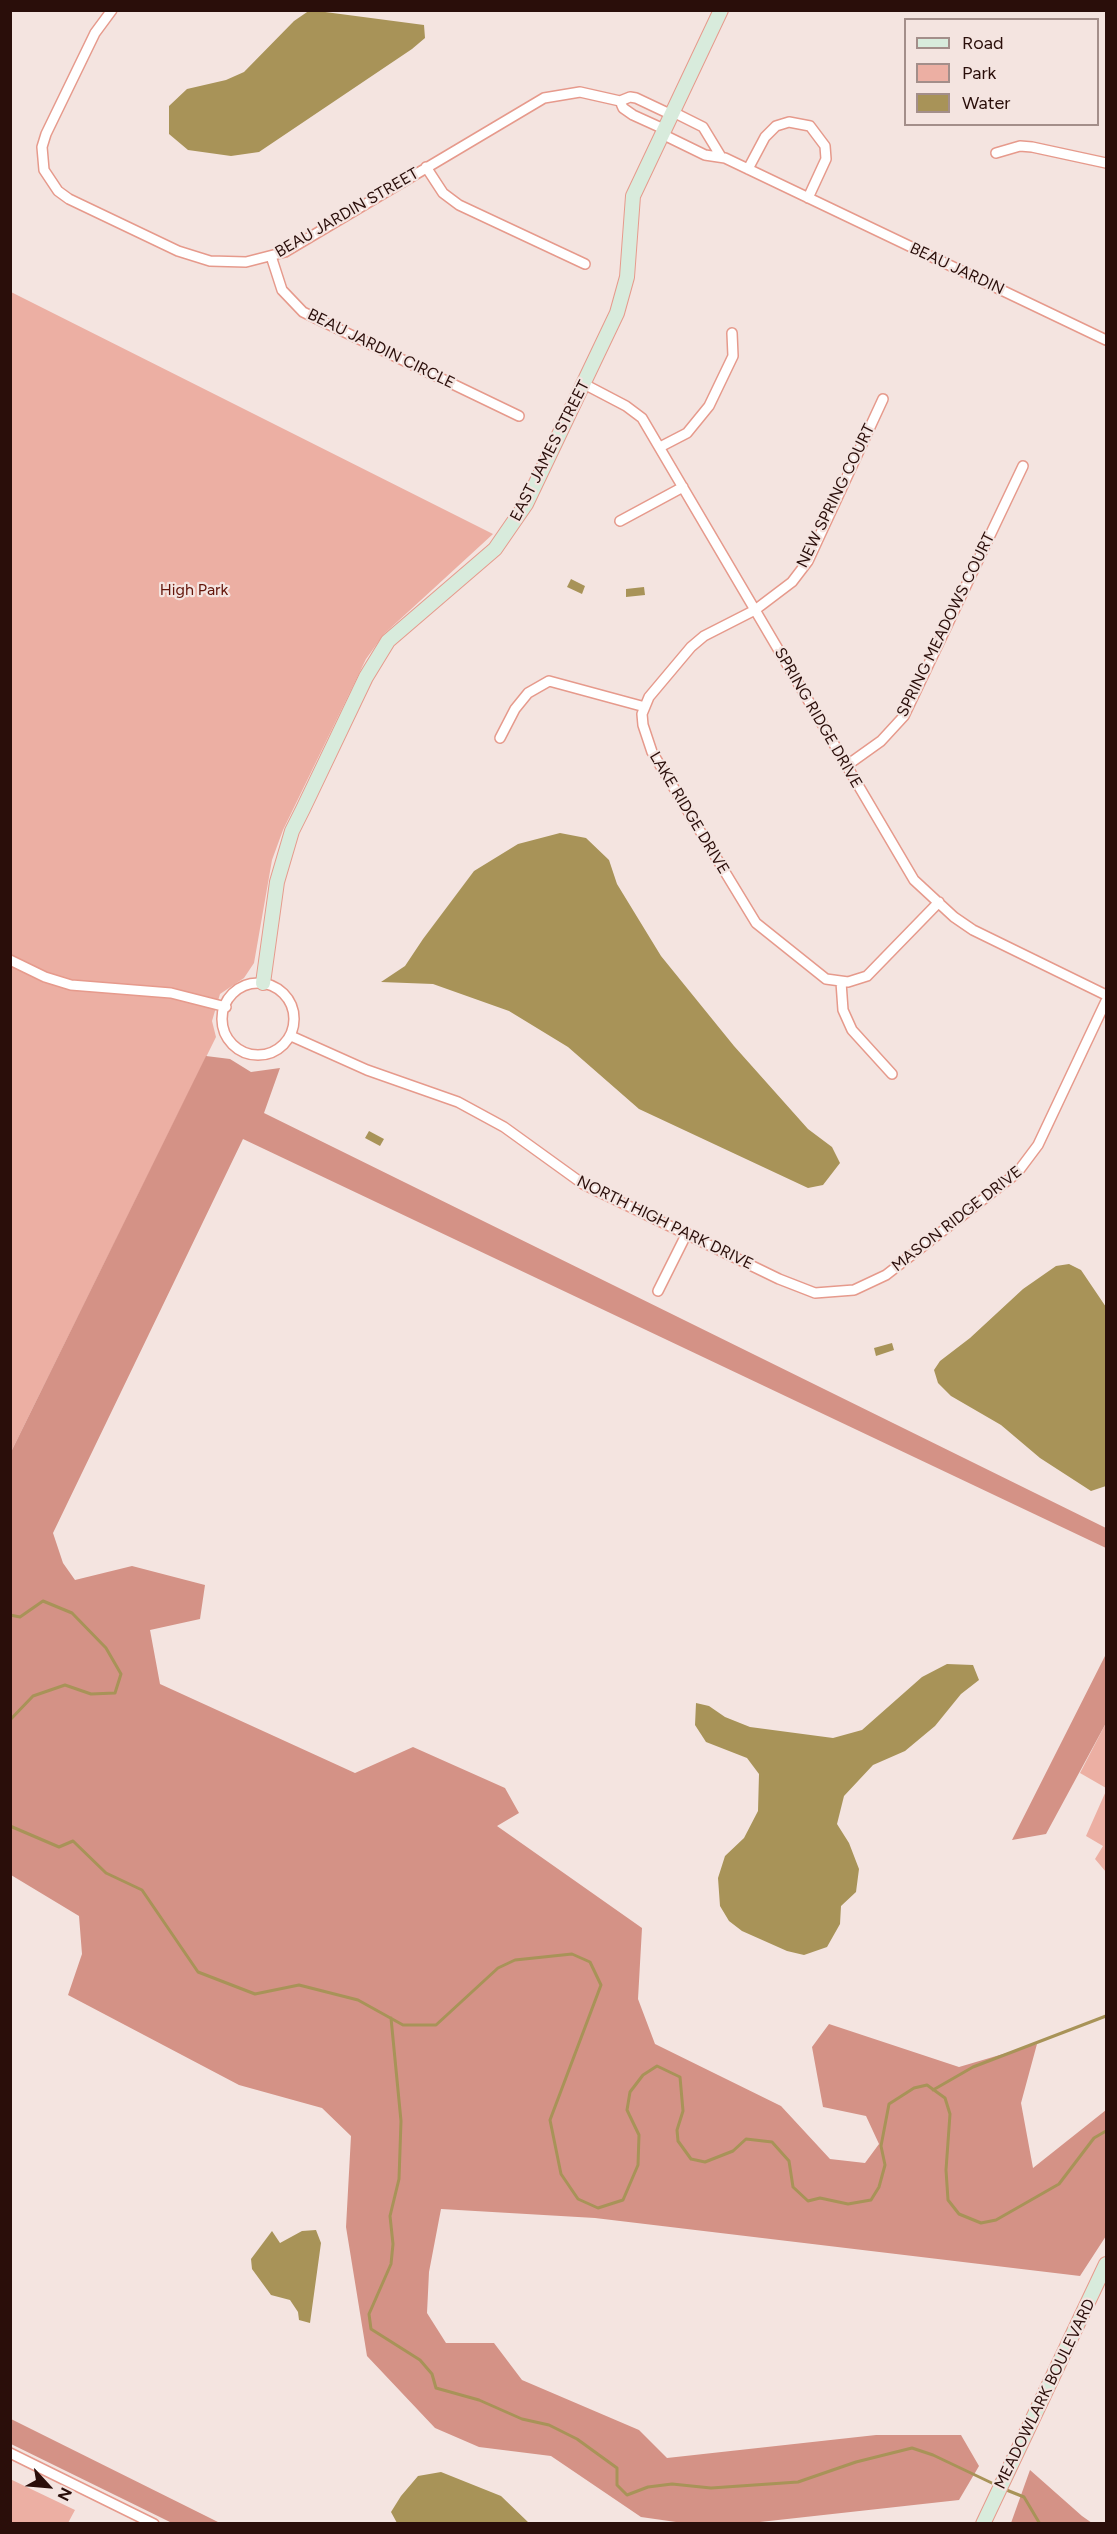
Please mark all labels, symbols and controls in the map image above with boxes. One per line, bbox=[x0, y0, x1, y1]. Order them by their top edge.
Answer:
legend bbox=[904, 18, 1099, 126]
text: Road bbox=[962, 32, 1003, 54]
text: Park bbox=[962, 62, 996, 84]
text: Water bbox=[962, 92, 1010, 114]
street label: BEAU JARDIN STREET bbox=[272, 164, 422, 262]
street label: BEAU JARDIN bbox=[907, 239, 1007, 299]
street label: BEAU JARDIN CIRCLE bbox=[304, 305, 458, 393]
street label: EAST JAMES STREET bbox=[506, 377, 594, 525]
street label: NEW SPRING COURT bbox=[793, 421, 879, 571]
street label: SPRING MEADOWS COURT bbox=[893, 530, 999, 720]
park label: High Park bbox=[160, 580, 228, 600]
street label: SPRING RIDGE DRIVE bbox=[770, 644, 866, 792]
street label: LAKE RIDGE DRIVE bbox=[645, 748, 733, 878]
street label: MASON RIDGE DRIVE bbox=[888, 1162, 1026, 1276]
street label: NORTH HIGH PARK DRIVE bbox=[574, 1172, 756, 1274]
street label: MEADOWLARK BOULEVARD bbox=[991, 2296, 1099, 2492]
north arrow bbox=[18, 2456, 78, 2516]
text: N bbox=[53, 2484, 76, 2504]

